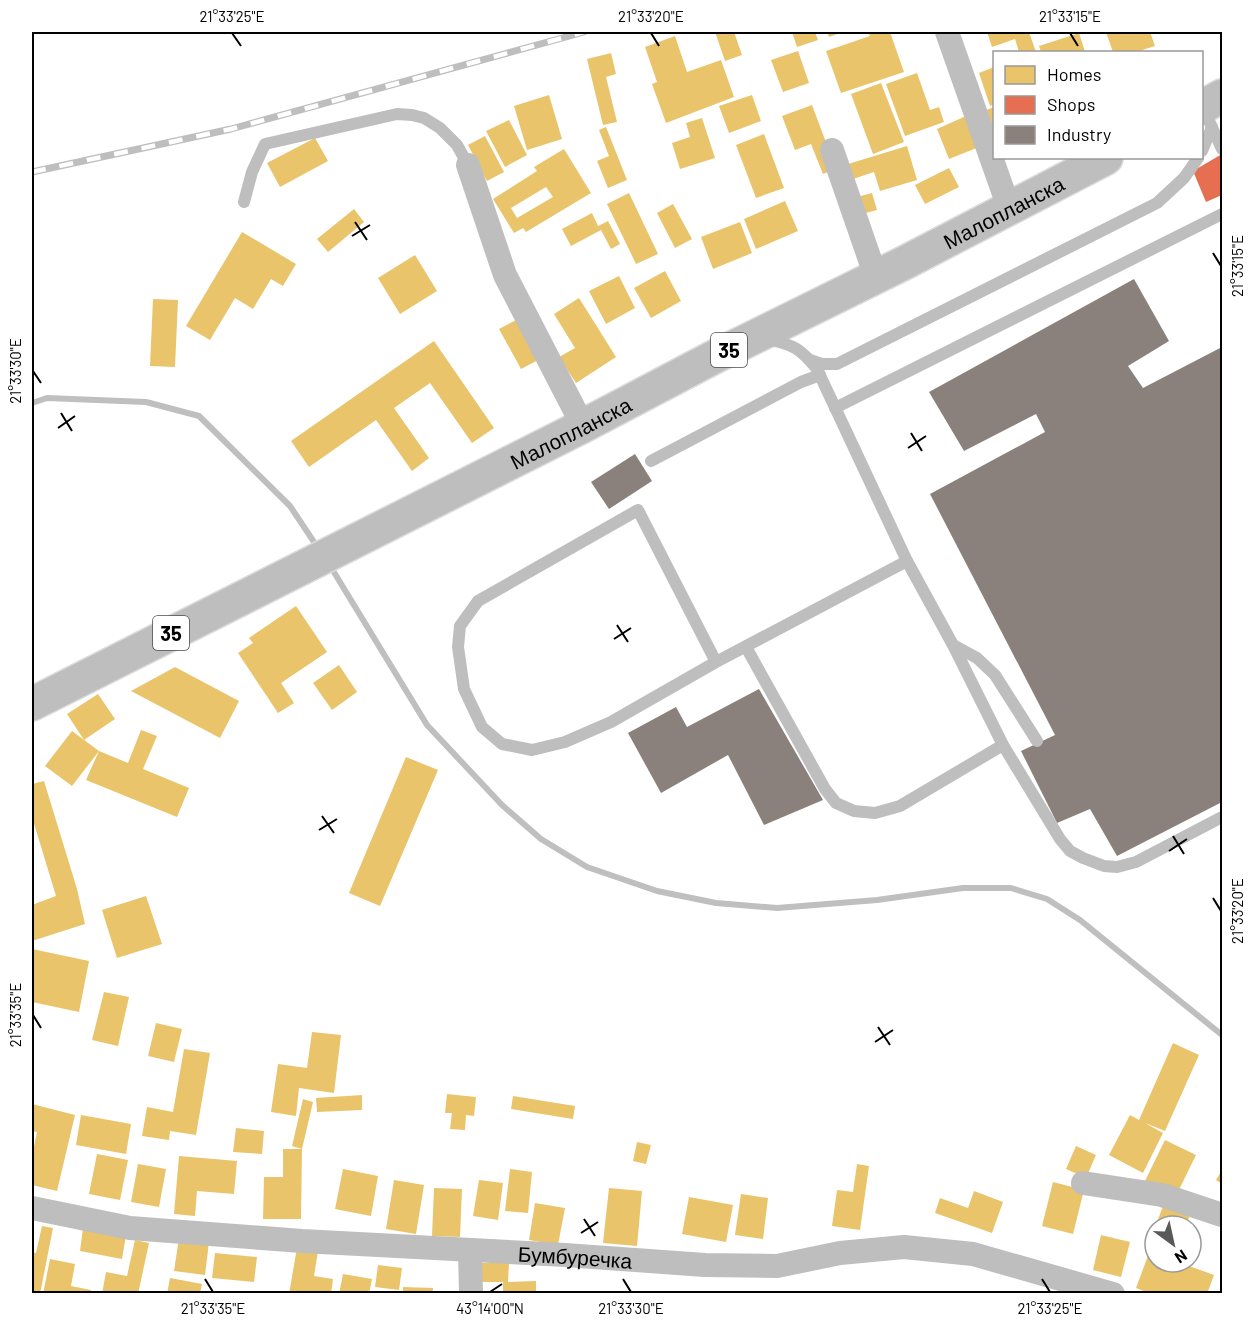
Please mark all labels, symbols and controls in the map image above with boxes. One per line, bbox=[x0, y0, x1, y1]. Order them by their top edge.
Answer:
text: 21°33'25"E bbox=[200, 7, 265, 25]
text: 21°33'20"E bbox=[618, 7, 684, 25]
text: 21°33'15"E bbox=[1039, 7, 1101, 25]
legend bbox=[993, 51, 1203, 159]
text: Homes bbox=[1047, 63, 1101, 85]
text: Shops bbox=[1047, 93, 1096, 115]
text: Industry bbox=[1047, 123, 1111, 145]
street label: Малопланска bbox=[939, 170, 1068, 253]
text: 21°33'15"E bbox=[1228, 235, 1246, 297]
road number: 35 bbox=[711, 333, 747, 367]
text: 21°33'30"E bbox=[6, 338, 24, 404]
street label: Малопланска bbox=[506, 391, 635, 473]
road number: 35 bbox=[153, 616, 189, 650]
text: 21°33'20"E bbox=[1228, 878, 1246, 944]
text: 21°33'35"E bbox=[6, 983, 24, 1047]
north arrow bbox=[1143, 1214, 1203, 1274]
street label: Бумбуречка bbox=[517, 1240, 633, 1272]
text: N bbox=[1172, 1246, 1191, 1268]
text: 21°33'35"E bbox=[181, 1299, 245, 1317]
text: 43°14'00"N bbox=[456, 1299, 524, 1317]
text: 21°33'30"E bbox=[598, 1299, 664, 1317]
text: 21°33'25"E bbox=[1018, 1299, 1083, 1317]

